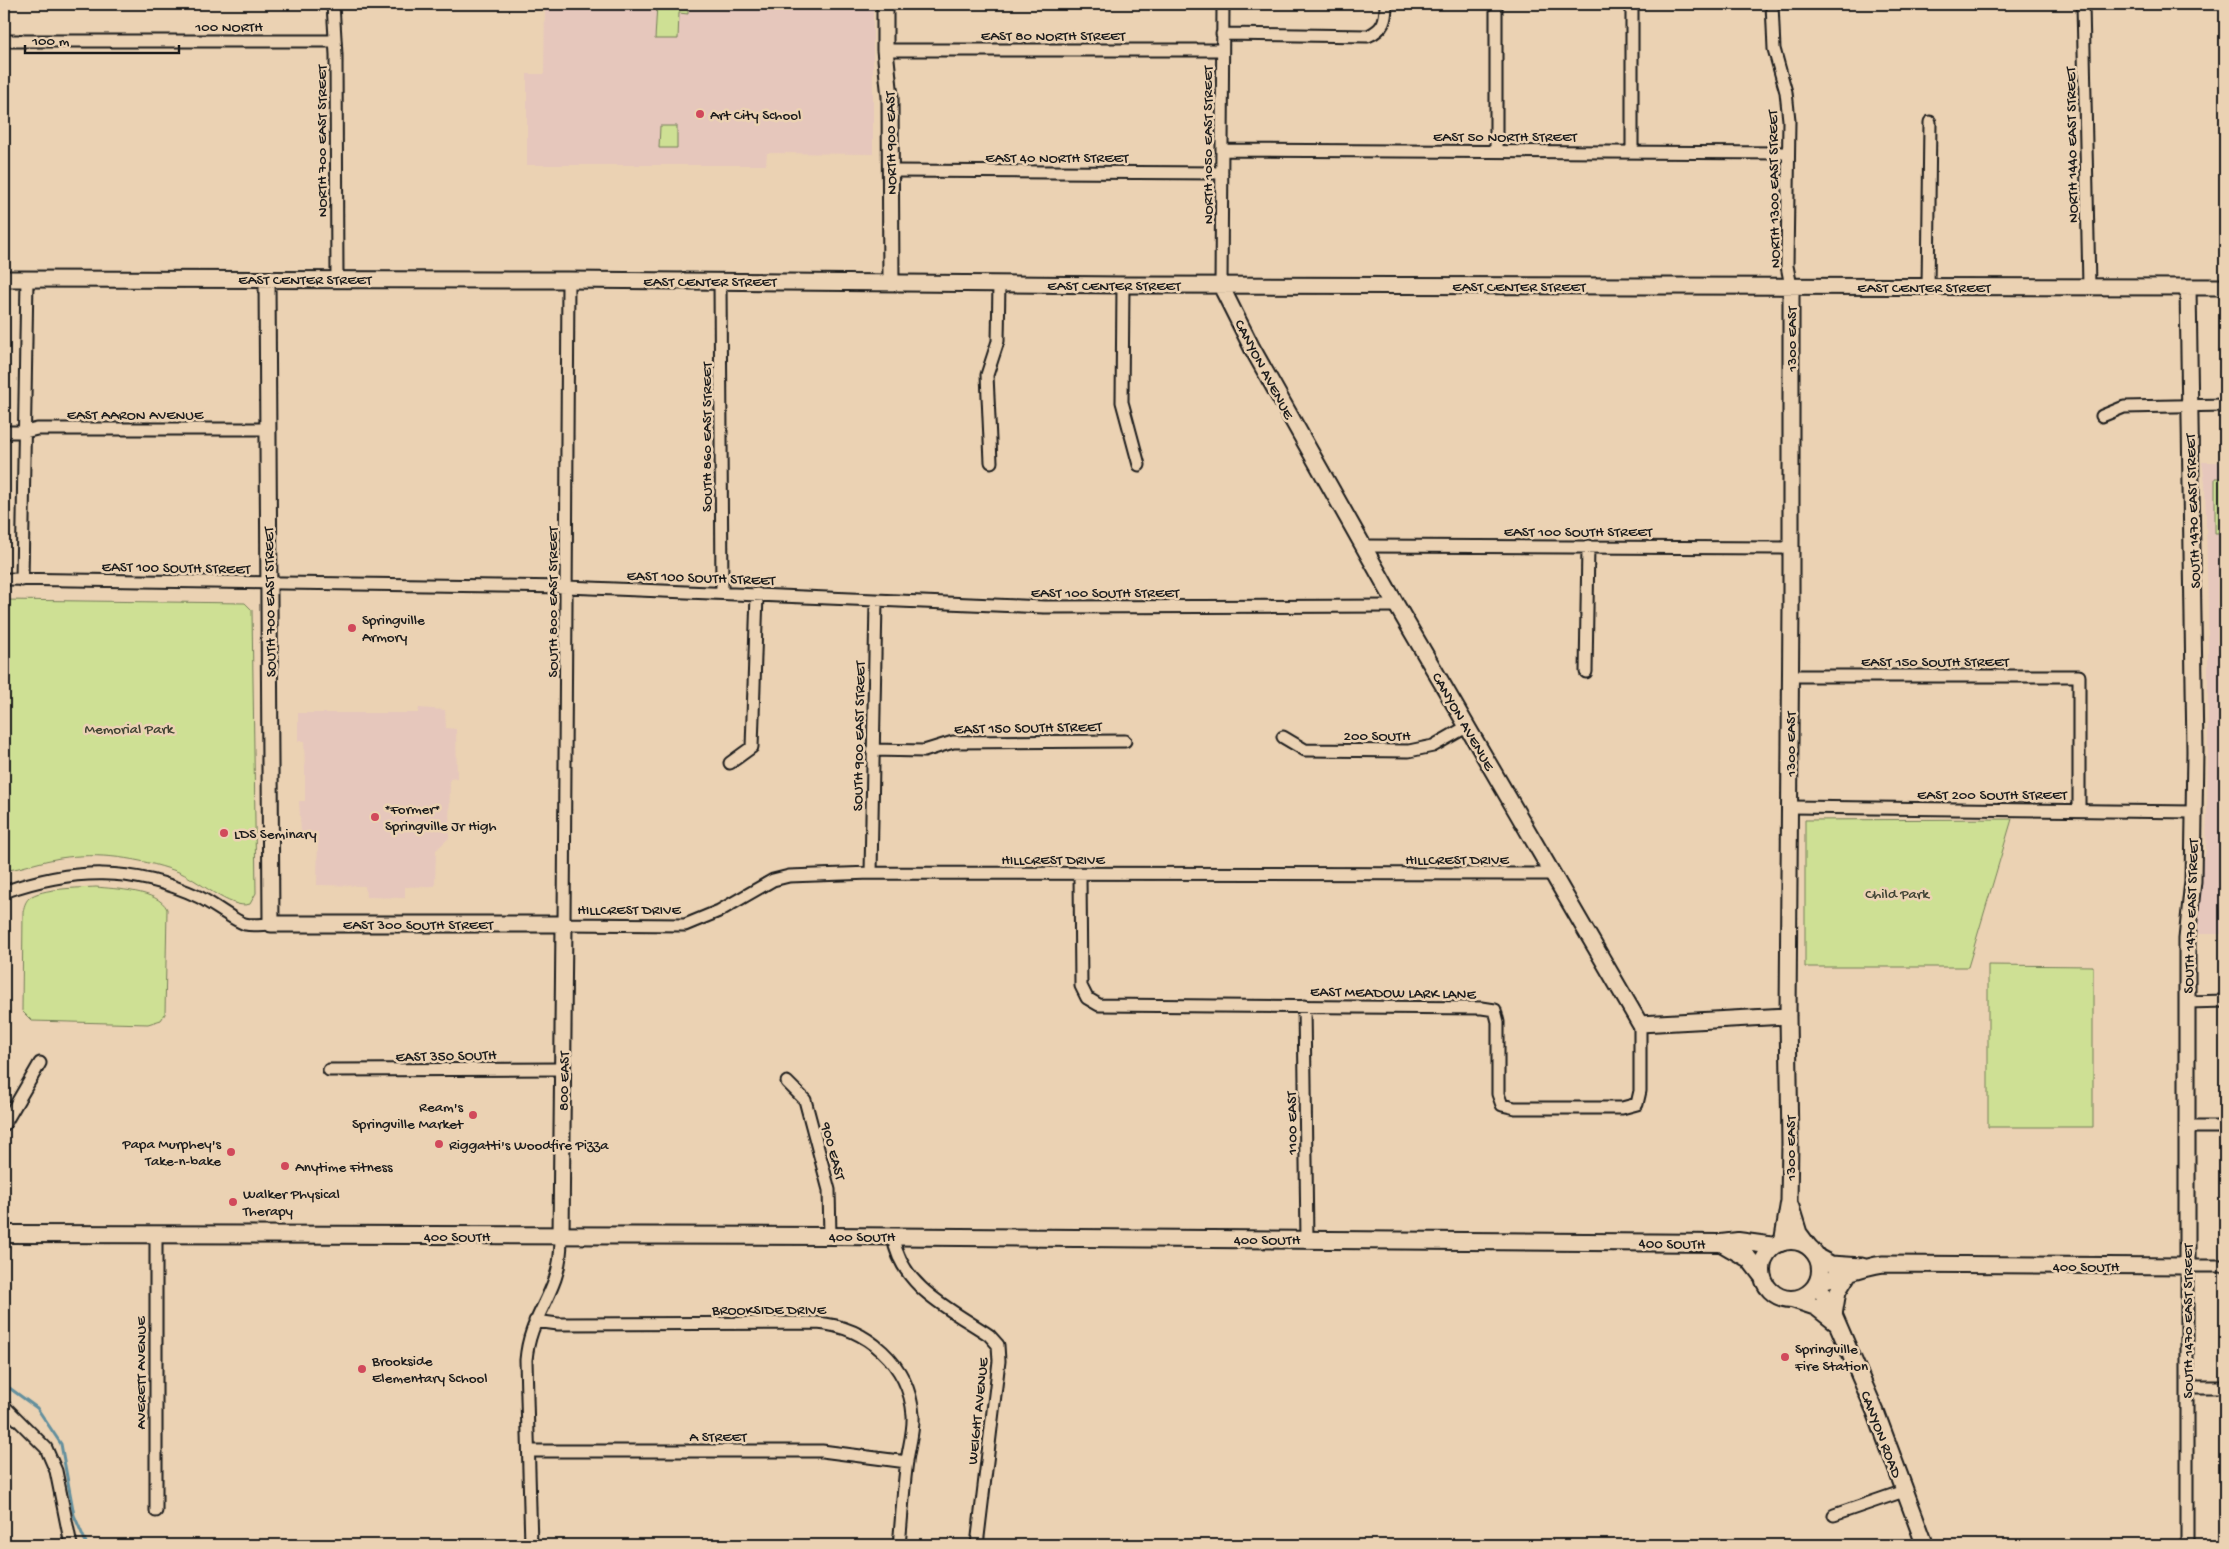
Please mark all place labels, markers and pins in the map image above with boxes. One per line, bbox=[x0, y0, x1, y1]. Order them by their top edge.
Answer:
place label: Art City School bbox=[710, 107, 801, 125]
marker: Art City School bbox=[694, 108, 706, 120]
place label: Springville Armory bbox=[362, 612, 425, 647]
marker: Springville Armory bbox=[346, 622, 358, 634]
place label: *Former* Springville Jr High bbox=[385, 801, 497, 836]
marker: *Former* Springville Jr High bbox=[369, 811, 381, 823]
place label: LDS Seminary bbox=[234, 826, 317, 844]
marker: LDS Seminary bbox=[218, 827, 230, 839]
place label: Ream's Springville Market bbox=[352, 1099, 465, 1134]
marker: Ream's Springville Market bbox=[467, 1109, 479, 1121]
place label: Papa Murphey's Take-n-bake bbox=[121, 1136, 221, 1171]
place label: Riggatti's Woodfire Pizza bbox=[449, 1137, 609, 1155]
marker: Riggatti's Woodfire Pizza bbox=[433, 1138, 445, 1150]
marker: Papa Murphey's Take-n-bake bbox=[225, 1146, 237, 1158]
place label: Anytime Fitness bbox=[295, 1159, 393, 1177]
marker: Anytime Fitness bbox=[279, 1160, 291, 1172]
place label: Walker Physical Therapy bbox=[242, 1186, 340, 1221]
marker: Walker Physical Therapy bbox=[227, 1196, 239, 1208]
place label: Springville Fire Station bbox=[1794, 1341, 1868, 1376]
marker: Springville Fire Station bbox=[1779, 1351, 1791, 1363]
place label: Brookside Elementary School bbox=[371, 1353, 488, 1388]
marker: Brookside Elementary School bbox=[356, 1363, 368, 1375]

